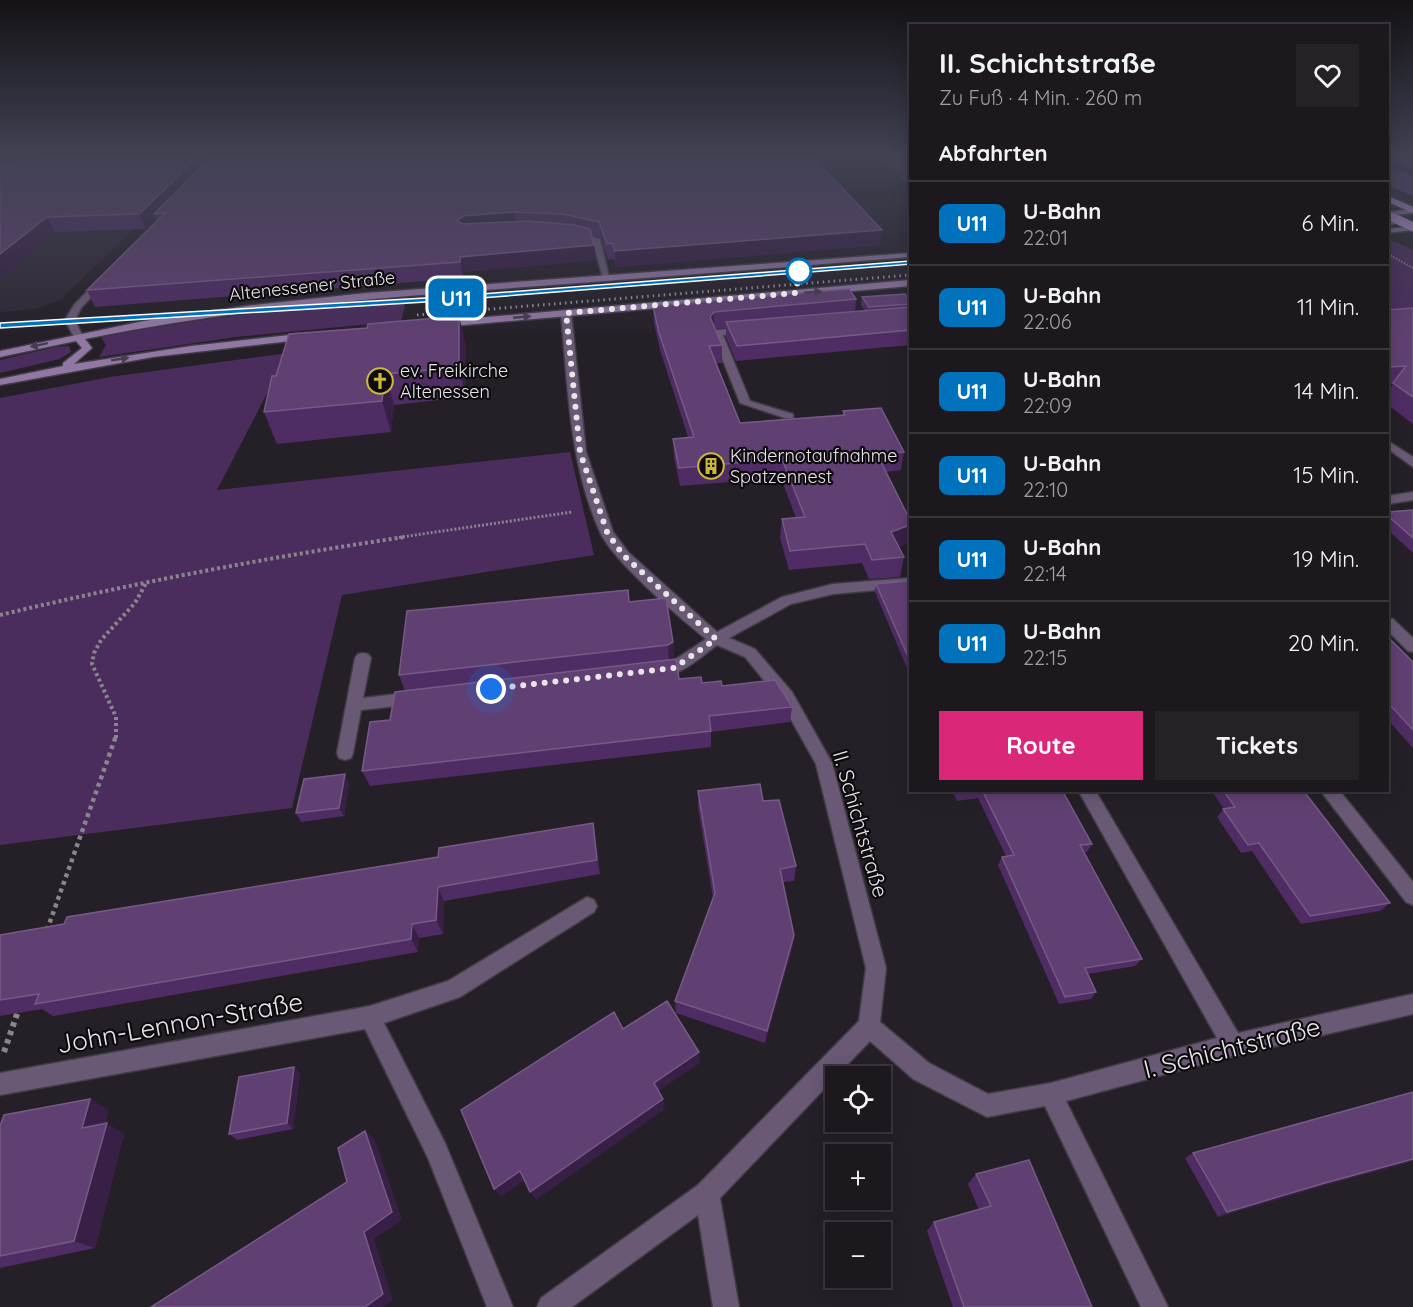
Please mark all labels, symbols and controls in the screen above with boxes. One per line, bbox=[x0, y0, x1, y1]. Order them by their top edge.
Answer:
button: heart bbox=[1296, 44, 1359, 107]
text: II. Schichtstraße bbox=[939, 45, 1156, 80]
text: Zu Fuß · 4 Min. · 260 m bbox=[939, 85, 1142, 110]
text: Abfahrten bbox=[939, 139, 1048, 167]
text: U-Bahn bbox=[1023, 197, 1101, 225]
text: 6 Min. bbox=[1302, 209, 1359, 237]
text: U11 bbox=[956, 210, 988, 236]
text: 22:01 bbox=[1023, 225, 1068, 250]
unlabelled marker bbox=[786, 258, 812, 284]
street label: Altenessener Straße bbox=[228, 265, 396, 306]
line badge: U11 bbox=[422, 278, 490, 318]
text: U-Bahn bbox=[1023, 281, 1101, 309]
text: U11 bbox=[440, 285, 472, 311]
one-way arrow bbox=[803, 287, 822, 297]
text: 11 Min. bbox=[1297, 293, 1359, 321]
text: U11 bbox=[956, 294, 988, 320]
text: 22:06 bbox=[1023, 309, 1072, 334]
one-way arrow bbox=[513, 312, 532, 322]
one-way arrow bbox=[29, 341, 48, 350]
one-way arrow bbox=[110, 354, 129, 363]
place label: ev. Freikirche Altenessen bbox=[400, 359, 508, 403]
text: U-Bahn bbox=[1023, 365, 1101, 393]
church icon: ev. Freikirche Altenessen bbox=[365, 366, 395, 396]
text: 14 Min. bbox=[1294, 377, 1359, 405]
text: U11 bbox=[956, 378, 988, 404]
text: 22:09 bbox=[1023, 393, 1072, 418]
place label: Kindernotaufnahme Spatzennest bbox=[730, 444, 897, 488]
text: U-Bahn bbox=[1023, 449, 1101, 477]
building icon: Kindernotaufnahme Spatzennest bbox=[696, 451, 726, 481]
text: 15 Min. bbox=[1293, 461, 1359, 489]
text: U11 bbox=[956, 462, 988, 488]
text: 22:10 bbox=[1023, 477, 1068, 502]
text: U-Bahn bbox=[1023, 533, 1101, 561]
text: 19 Min. bbox=[1293, 545, 1359, 573]
text: U11 bbox=[956, 546, 988, 572]
text: 22:14 bbox=[1023, 561, 1067, 586]
text: U-Bahn bbox=[1023, 617, 1101, 645]
text: 20 Min. bbox=[1288, 629, 1359, 657]
text: U11 bbox=[956, 630, 988, 656]
text: 22:15 bbox=[1023, 645, 1067, 670]
your location bbox=[476, 674, 506, 704]
button: Route bbox=[939, 711, 1143, 780]
button: Tickets bbox=[1155, 711, 1359, 780]
street label: II. Schichtstraße bbox=[828, 747, 894, 900]
street label: John-Lennon-Straße bbox=[54, 985, 306, 1060]
street label: I. Schichtstraße bbox=[1140, 1010, 1324, 1085]
map controls bbox=[825, 1066, 891, 1288]
button: locate bbox=[825, 1066, 891, 1132]
button: + bbox=[825, 1144, 891, 1210]
button: − bbox=[825, 1222, 891, 1288]

